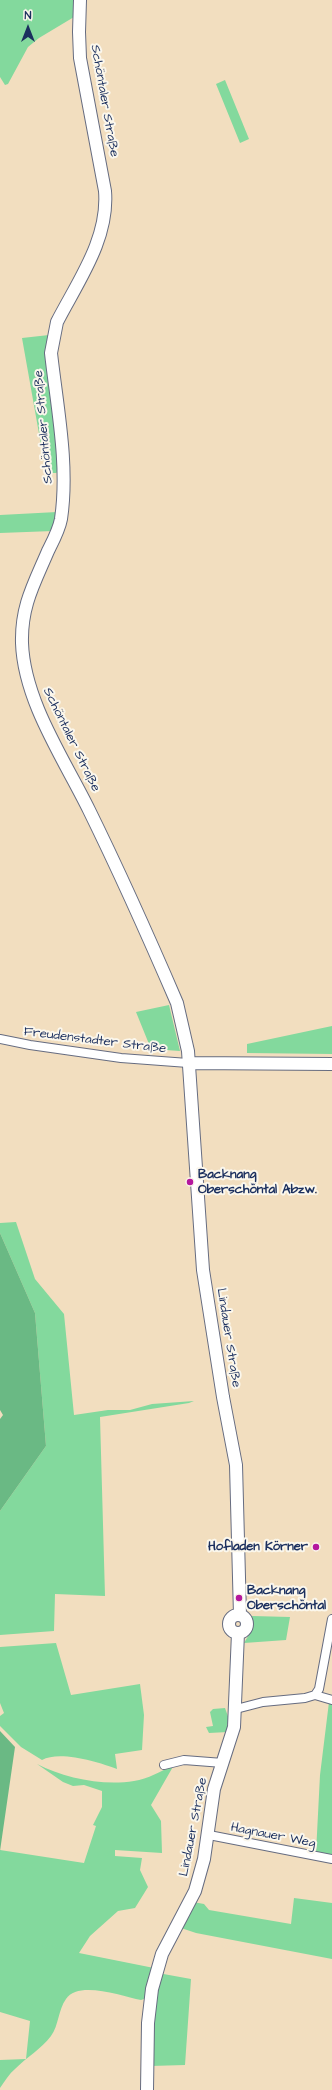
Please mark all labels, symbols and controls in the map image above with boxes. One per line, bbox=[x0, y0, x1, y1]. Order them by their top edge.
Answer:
north arrow bbox=[8, 8, 48, 48]
text: N bbox=[25, 8, 31, 23]
street label: Schöntaler Straße bbox=[86, 44, 122, 158]
street label: Schöntaler Straße bbox=[31, 370, 57, 484]
street label: Schöntaler Straße bbox=[39, 685, 103, 795]
street label: Freudenstadter Straße bbox=[23, 1025, 167, 1057]
place label: Backnang Oberschöntal Abzw. bbox=[198, 1167, 317, 1198]
marker: Backnang Oberschöntal Abzw. bbox=[185, 1177, 195, 1187]
street label: Lindauer Straße bbox=[212, 1287, 244, 1389]
place label: Hofladen Körner bbox=[208, 1539, 308, 1555]
marker: Hofladen Körner bbox=[311, 1542, 321, 1552]
place label: Backnang Oberschöntal bbox=[247, 1583, 326, 1614]
marker: Backnang Oberschöntal bbox=[234, 1593, 244, 1603]
street label: Lindauer Straße bbox=[177, 1776, 211, 1878]
street label: Hagnauer Weg bbox=[229, 1820, 317, 1852]

